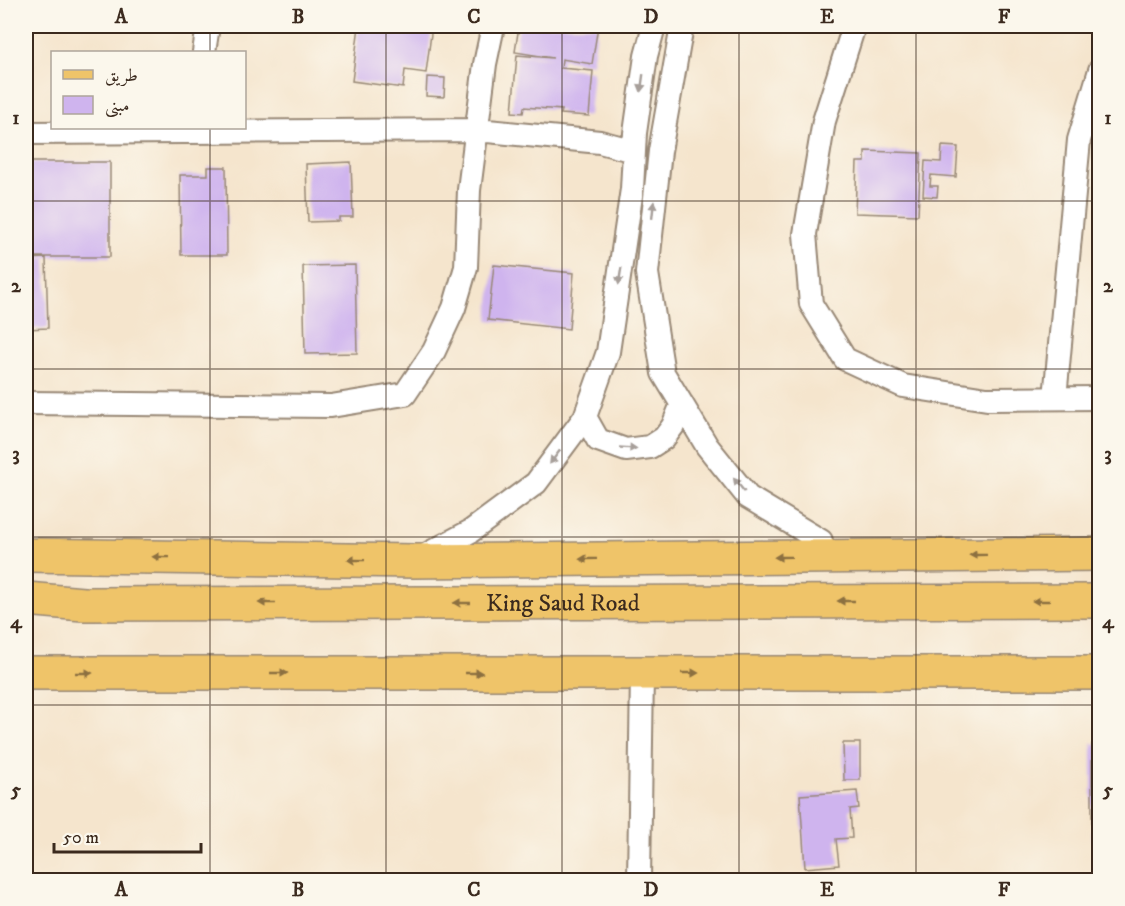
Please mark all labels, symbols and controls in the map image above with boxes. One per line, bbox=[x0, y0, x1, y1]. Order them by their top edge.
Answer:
text: A bbox=[114, 5, 129, 30]
text: B bbox=[292, 5, 304, 30]
text: C bbox=[467, 5, 481, 30]
text: D bbox=[644, 5, 659, 30]
text: E bbox=[820, 5, 834, 30]
text: F bbox=[998, 5, 1011, 30]
legend bbox=[51, 51, 246, 129]
text: طريق bbox=[105, 65, 138, 87]
one-way arrow bbox=[638, 73, 647, 92]
text: مبنى bbox=[105, 95, 130, 118]
text: 1 bbox=[12, 106, 20, 131]
text: 1 bbox=[1104, 106, 1112, 131]
one-way arrow bbox=[649, 200, 658, 219]
one-way arrow bbox=[615, 267, 624, 286]
text: 2 bbox=[11, 274, 22, 299]
text: 2 bbox=[1103, 274, 1114, 299]
text: 3 bbox=[12, 442, 20, 467]
text: 3 bbox=[1104, 442, 1112, 467]
one-way arrow bbox=[619, 443, 638, 452]
one-way arrow bbox=[550, 449, 562, 464]
one-way arrow bbox=[732, 477, 745, 493]
one-way arrow bbox=[969, 550, 988, 560]
one-way arrow bbox=[151, 552, 170, 562]
one-way arrow bbox=[774, 552, 793, 562]
one-way arrow bbox=[579, 554, 598, 564]
one-way arrow bbox=[346, 555, 365, 565]
street label: King Saud Road bbox=[486, 588, 640, 619]
one-way arrow bbox=[837, 596, 856, 606]
one-way arrow bbox=[1032, 596, 1051, 606]
one-way arrow bbox=[258, 598, 277, 608]
one-way arrow bbox=[453, 598, 472, 608]
text: 4 bbox=[10, 610, 23, 635]
text: 4 bbox=[1102, 610, 1115, 635]
one-way arrow bbox=[74, 668, 93, 678]
one-way arrow bbox=[269, 668, 288, 678]
one-way arrow bbox=[464, 668, 483, 678]
one-way arrow bbox=[680, 668, 699, 678]
text: 5 bbox=[10, 778, 21, 803]
text: 5 bbox=[1102, 778, 1113, 803]
scale bar bbox=[54, 816, 201, 854]
text: 50 m bbox=[63, 827, 99, 849]
text: A bbox=[114, 878, 129, 903]
text: B bbox=[292, 878, 304, 903]
text: C bbox=[467, 878, 481, 903]
text: D bbox=[644, 878, 659, 903]
text: E bbox=[820, 878, 834, 903]
text: F bbox=[998, 878, 1011, 903]

